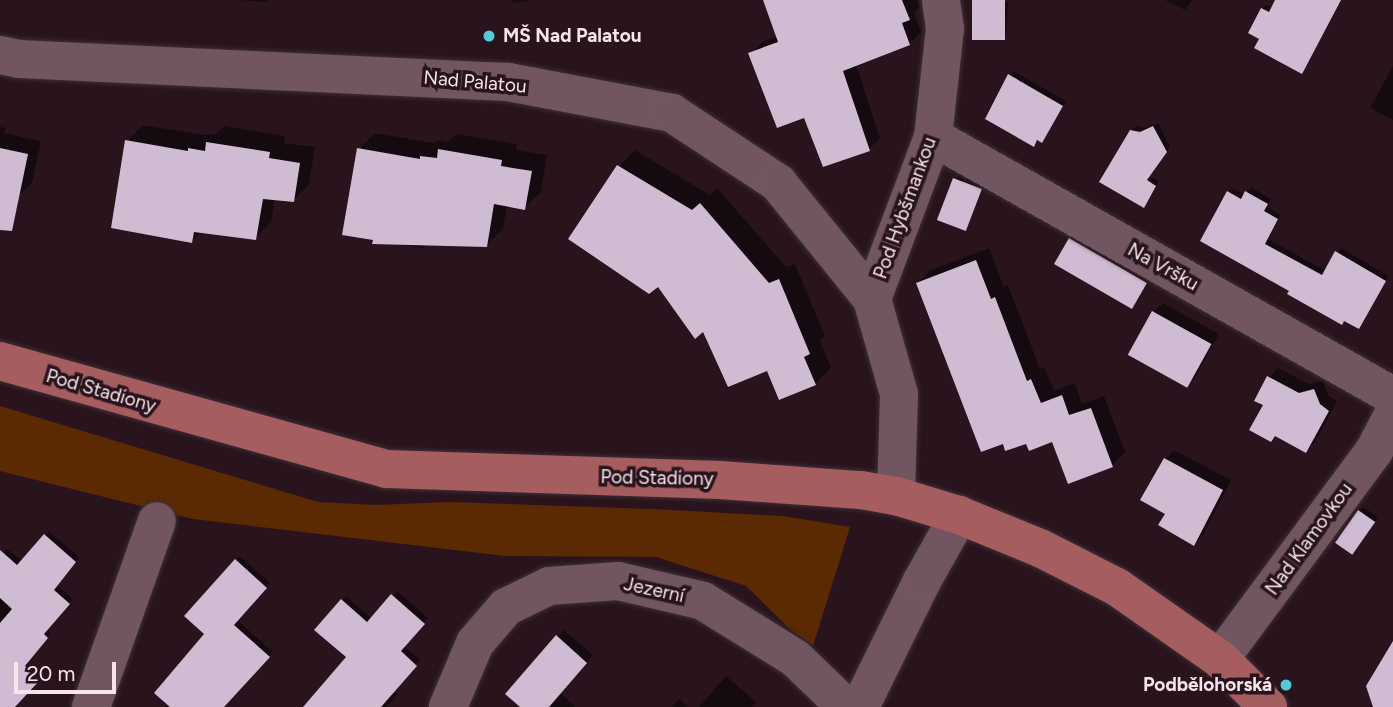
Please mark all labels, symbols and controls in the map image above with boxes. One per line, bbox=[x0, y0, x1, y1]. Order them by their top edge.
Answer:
place label: MŠ Nad Palatou bbox=[503, 25, 641, 47]
marker: MŠ Nad Palatou bbox=[481, 28, 497, 44]
street label: Nad Palatou bbox=[423, 66, 527, 98]
street label: Pod Hybšmankou bbox=[869, 134, 941, 282]
street label: Na Vršku bbox=[1124, 238, 1202, 296]
street label: Pod Stadiony bbox=[43, 364, 159, 418]
street label: Pod Stadiony bbox=[600, 466, 714, 490]
street label: Nad Klamovkou bbox=[1261, 478, 1357, 600]
street label: Jezerní bbox=[622, 572, 686, 608]
scale bar bbox=[18, 648, 119, 692]
text: 20 m bbox=[27, 661, 75, 686]
place label: Podbělohorská bbox=[1143, 674, 1272, 696]
marker: Podbělohorská bbox=[1278, 677, 1294, 693]

